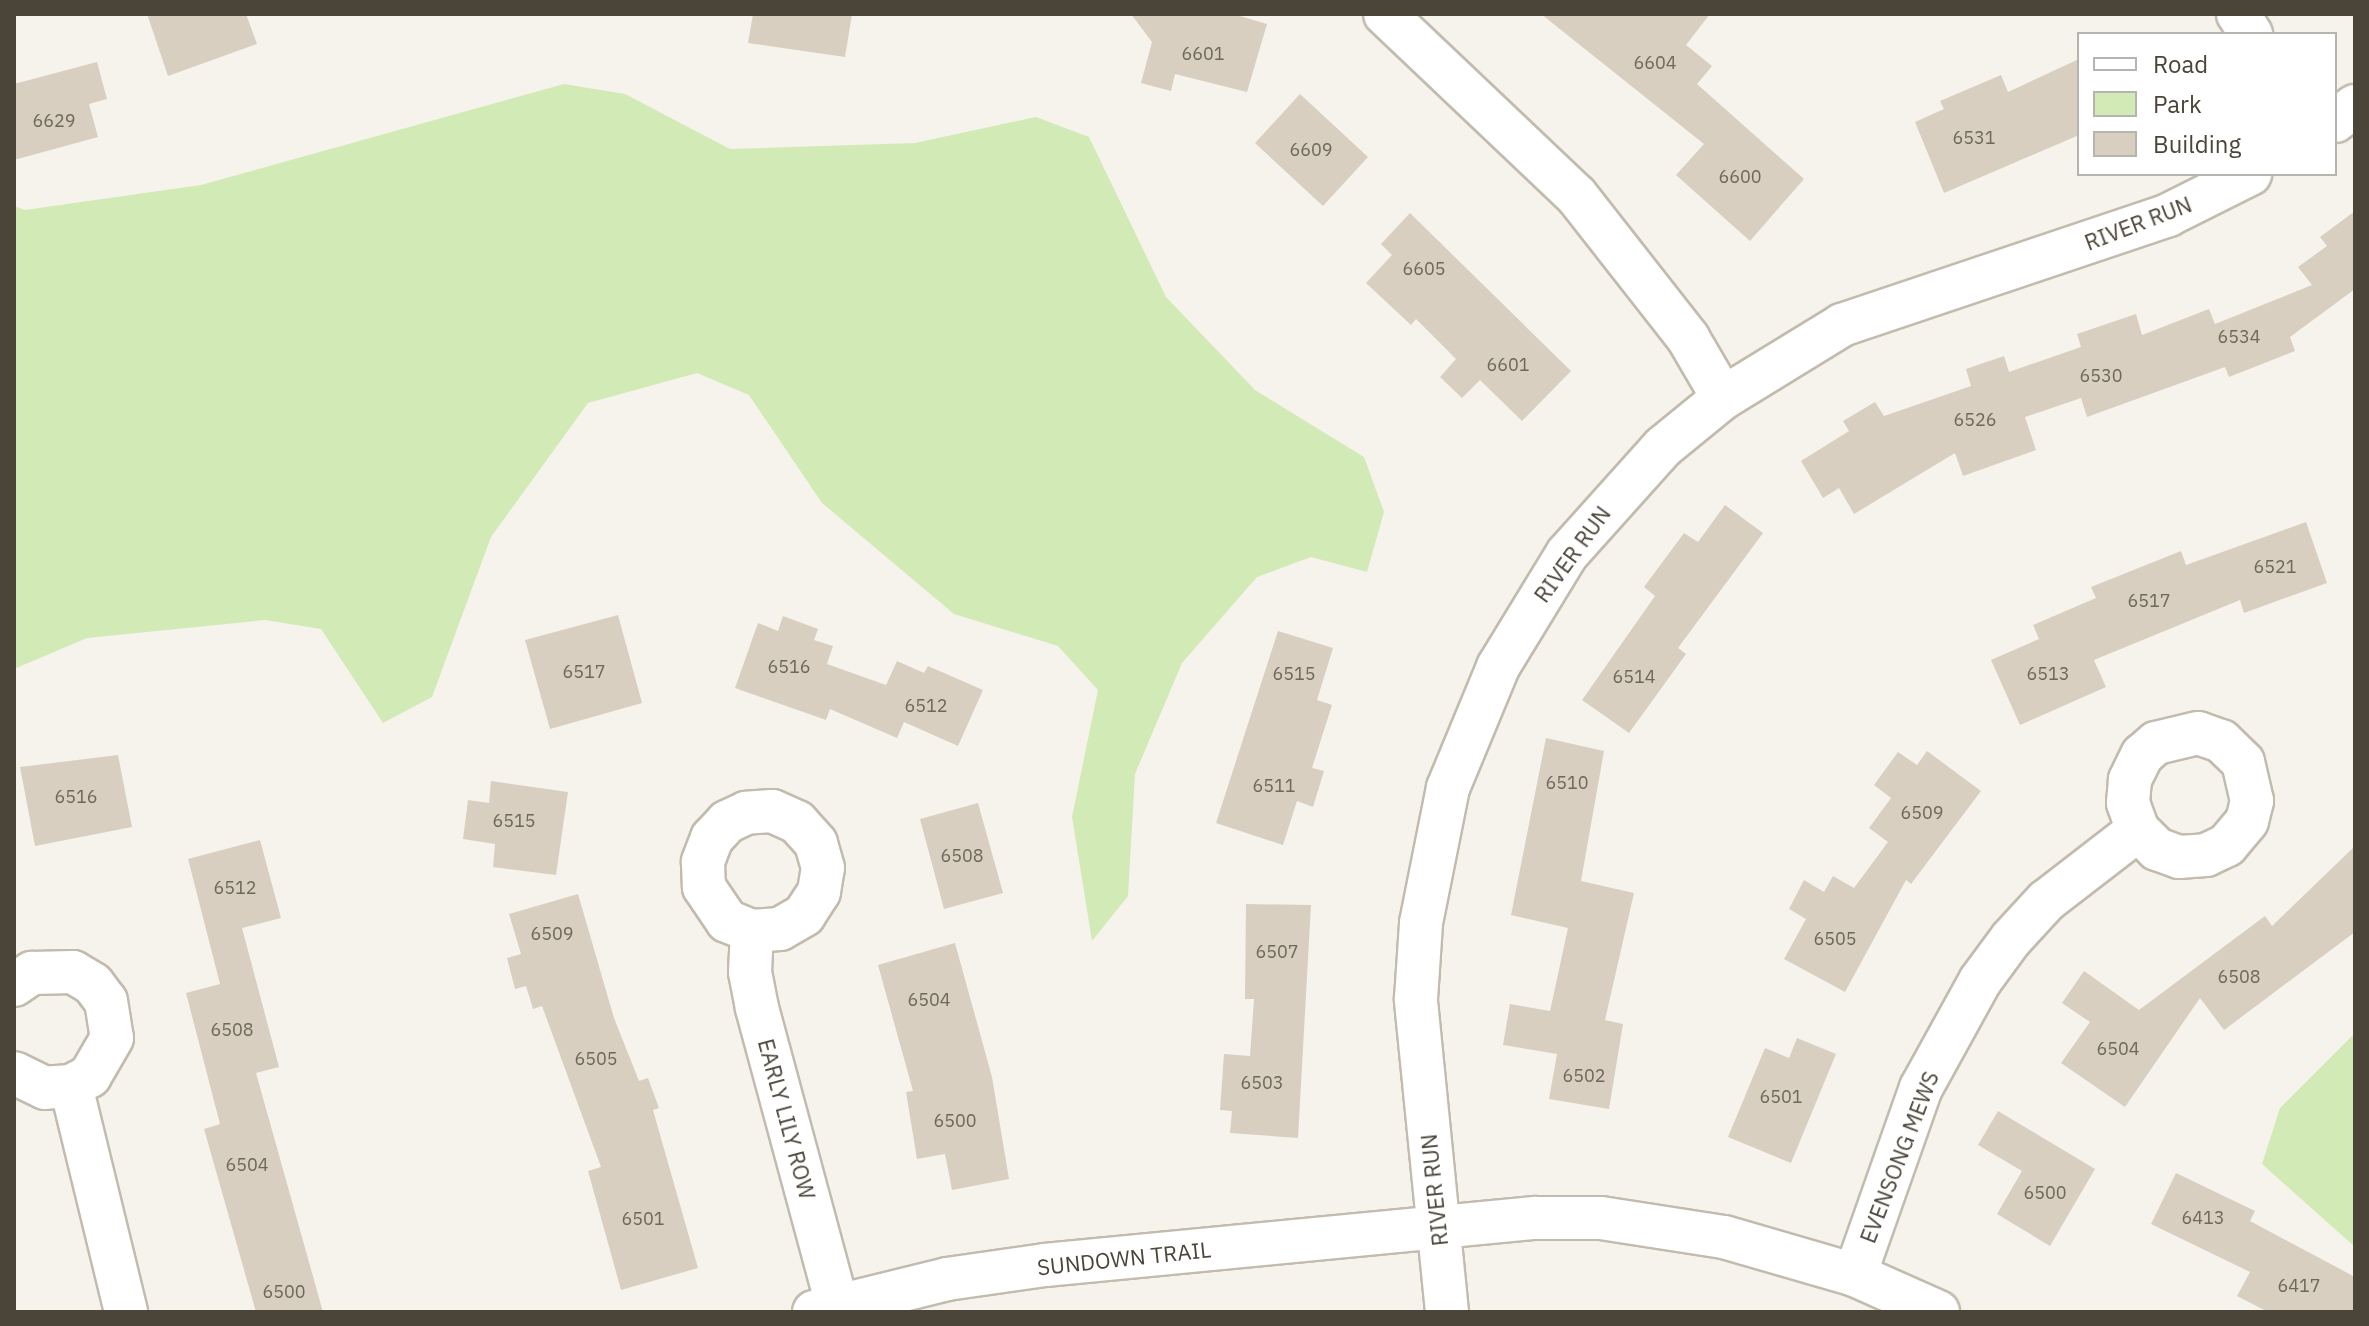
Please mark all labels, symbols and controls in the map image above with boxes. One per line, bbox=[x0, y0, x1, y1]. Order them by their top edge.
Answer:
legend bbox=[2077, 32, 2337, 176]
house number: 6601 bbox=[1181, 43, 1225, 65]
text: Road bbox=[2153, 48, 2208, 80]
house number: 6604 bbox=[1633, 52, 1677, 74]
text: Park bbox=[2153, 88, 2202, 120]
house number: 6629 bbox=[32, 110, 76, 132]
house number: 6531 bbox=[1952, 127, 1996, 149]
text: Building bbox=[2153, 128, 2241, 160]
house number: 6609 bbox=[1289, 139, 1333, 161]
house number: 6600 bbox=[1718, 166, 1762, 188]
street label: RIVER RUN bbox=[2081, 190, 2195, 256]
house number: 6605 bbox=[1402, 258, 1446, 280]
house number: 6534 bbox=[2217, 326, 2261, 348]
house number: 6601 bbox=[1486, 354, 1530, 376]
house number: 6530 bbox=[2079, 365, 2123, 387]
house number: 6526 bbox=[1953, 409, 1997, 431]
street label: RIVER RUN bbox=[1528, 501, 1616, 607]
house number: 6521 bbox=[2253, 556, 2297, 578]
house number: 6517 bbox=[2127, 590, 2171, 612]
house number: 6516 bbox=[767, 656, 811, 678]
house number: 6517 bbox=[562, 661, 606, 683]
house number: 6515 bbox=[1272, 663, 1316, 685]
house number: 6513 bbox=[2026, 663, 2070, 685]
house number: 6514 bbox=[1612, 666, 1656, 688]
house number: 6512 bbox=[904, 695, 948, 717]
house number: 6510 bbox=[1545, 772, 1589, 794]
house number: 6511 bbox=[1252, 775, 1296, 797]
house number: 6516 bbox=[54, 786, 98, 808]
house number: 6509 bbox=[1900, 802, 1944, 824]
house number: 6515 bbox=[492, 810, 536, 832]
house number: 6508 bbox=[940, 845, 984, 867]
house number: 6512 bbox=[213, 877, 257, 899]
house number: 6509 bbox=[530, 923, 574, 945]
house number: 6505 bbox=[1813, 928, 1857, 950]
house number: 6507 bbox=[1255, 941, 1299, 963]
house number: 6508 bbox=[2217, 966, 2261, 988]
house number: 6504 bbox=[907, 989, 951, 1011]
house number: 6508 bbox=[210, 1019, 254, 1041]
street label: EARLY LILY ROW bbox=[753, 1036, 821, 1202]
house number: 6504 bbox=[2096, 1038, 2140, 1060]
house number: 6505 bbox=[574, 1048, 618, 1070]
house number: 6502 bbox=[1562, 1065, 1606, 1087]
street label: EVENSONG MEWS bbox=[1854, 1067, 1944, 1247]
house number: 6503 bbox=[1240, 1072, 1284, 1094]
house number: 6501 bbox=[1759, 1086, 1803, 1108]
house number: 6500 bbox=[933, 1110, 977, 1132]
street label: RIVER RUN bbox=[1415, 1133, 1453, 1247]
house number: 6504 bbox=[225, 1154, 269, 1176]
house number: 6500 bbox=[2023, 1182, 2067, 1204]
house number: 6413 bbox=[2181, 1207, 2225, 1229]
house number: 6501 bbox=[621, 1208, 665, 1230]
street label: SUNDOWN TRAIL bbox=[1036, 1236, 1212, 1280]
house number: 6417 bbox=[2277, 1275, 2321, 1297]
house number: 6500 bbox=[262, 1281, 306, 1303]

